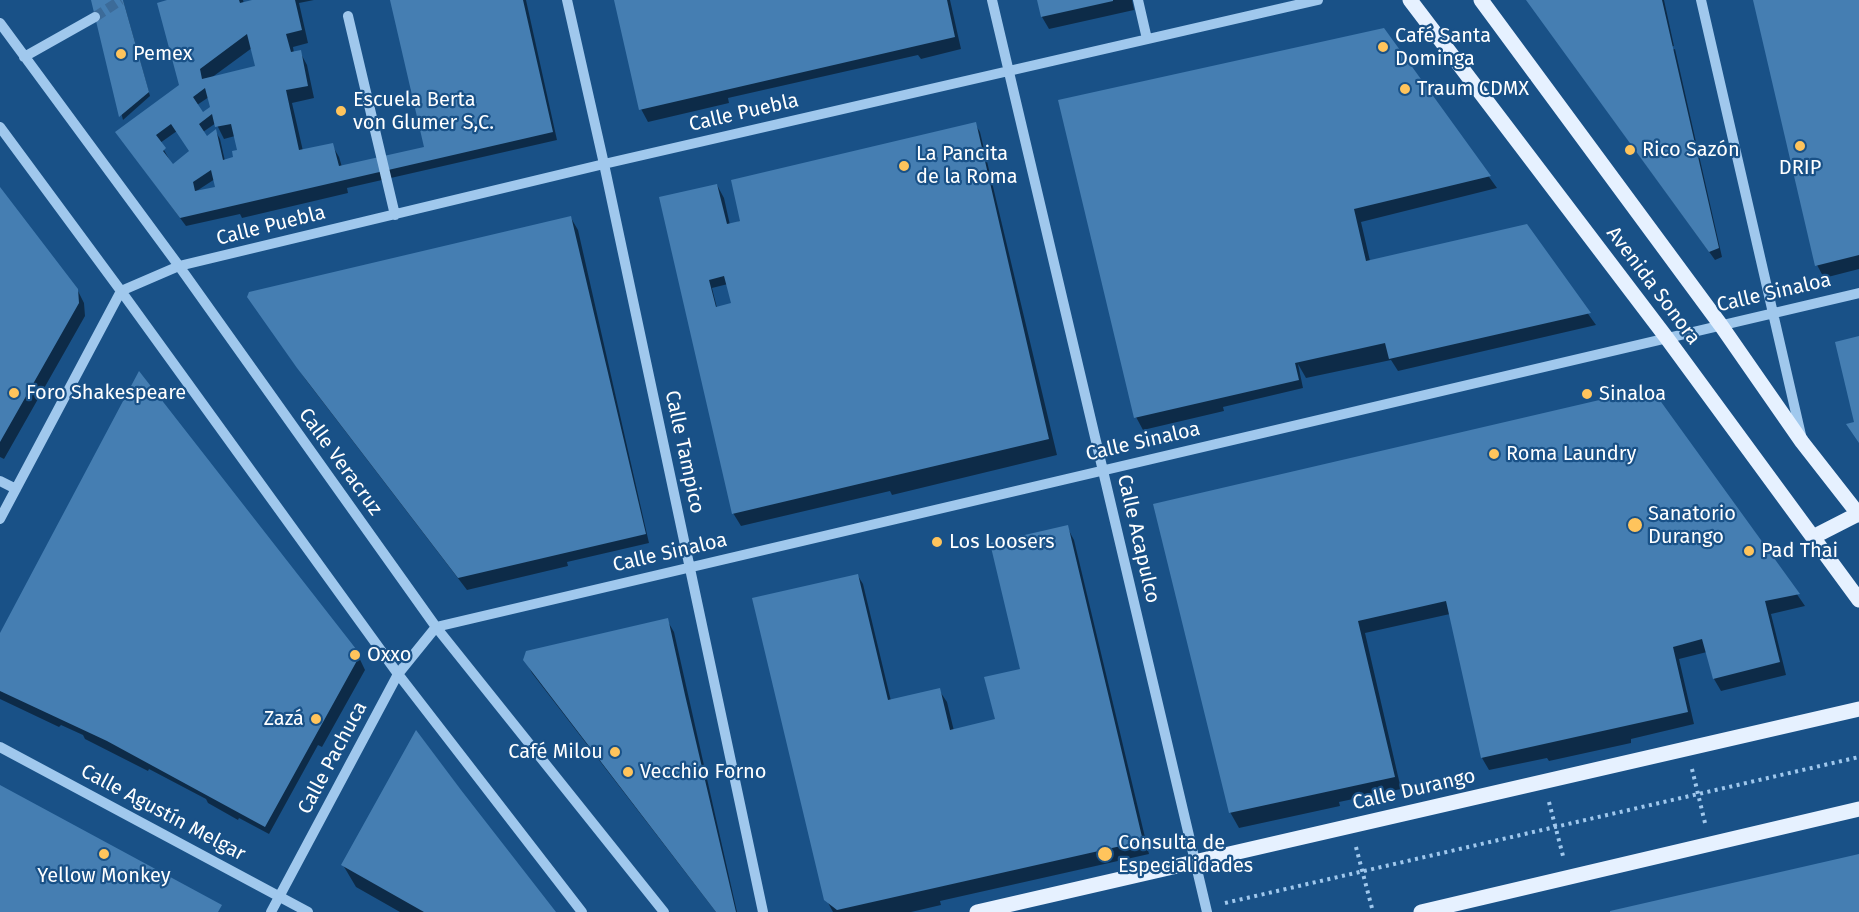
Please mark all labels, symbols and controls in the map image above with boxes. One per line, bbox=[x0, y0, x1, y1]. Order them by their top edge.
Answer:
place label: Café Santa Dominga bbox=[1395, 24, 1491, 71]
marker: Café Santa Dominga bbox=[1376, 40, 1390, 54]
place label: Pemex bbox=[133, 42, 192, 66]
marker: Pemex bbox=[114, 47, 128, 61]
place label: Traum CDMX bbox=[1417, 77, 1529, 101]
marker: Traum CDMX bbox=[1398, 82, 1412, 96]
place label: Escuela Berta von Glumer S,C. bbox=[353, 88, 494, 135]
street label: Calle Puebla bbox=[687, 89, 801, 137]
marker: Escuela Berta von Glumer S,C. bbox=[334, 104, 348, 118]
place label: Rico Sazón bbox=[1642, 138, 1740, 162]
marker: DRIP bbox=[1793, 139, 1807, 153]
place label: La Pancita de la Roma bbox=[916, 142, 1018, 189]
marker: Rico Sazón bbox=[1623, 143, 1637, 157]
place label: DRIP bbox=[1779, 156, 1821, 180]
marker: La Pancita de la Roma bbox=[897, 159, 911, 173]
street label: Calle Puebla bbox=[214, 201, 328, 251]
street label: Avenida Sonora bbox=[1601, 222, 1705, 350]
street label: Calle Sinaloa bbox=[1715, 268, 1833, 318]
place label: Foro Shakespeare bbox=[26, 381, 186, 405]
place label: Sinaloa bbox=[1599, 382, 1666, 406]
marker: Foro Shakespeare bbox=[7, 386, 21, 400]
marker: Sinaloa bbox=[1580, 387, 1594, 401]
street label: Calle Tampico bbox=[659, 388, 709, 516]
street label: Calle Veracruz bbox=[293, 404, 387, 520]
street label: Calle Sinaloa bbox=[1084, 417, 1202, 467]
place label: Roma Laundry bbox=[1506, 442, 1636, 466]
marker: Roma Laundry bbox=[1487, 447, 1501, 461]
street label: Calle Acapulco bbox=[1112, 472, 1164, 606]
place label: Sanatorio Durango bbox=[1648, 502, 1736, 549]
marker: Sanatorio Durango bbox=[1626, 516, 1644, 534]
street label: Calle Sinaloa bbox=[611, 528, 729, 578]
place label: Los Loosers bbox=[949, 530, 1055, 554]
marker: Los Loosers bbox=[930, 535, 944, 549]
place label: Pad Thai bbox=[1761, 539, 1838, 563]
marker: Pad Thai bbox=[1742, 544, 1756, 558]
place label: Oxxo bbox=[367, 643, 412, 667]
marker: Oxxo bbox=[348, 648, 362, 662]
street label: Calle Pachuca bbox=[293, 698, 373, 818]
place label: Zazá bbox=[264, 707, 304, 731]
marker: Zazá bbox=[309, 712, 323, 726]
place label: Café Milou bbox=[508, 740, 603, 764]
marker: Café Milou bbox=[608, 745, 622, 759]
street label: Calle Agustín Melgar bbox=[77, 759, 249, 867]
place label: Vecchio Forno bbox=[640, 760, 766, 784]
street label: Calle Durango bbox=[1350, 764, 1478, 816]
marker: Vecchio Forno bbox=[621, 765, 635, 779]
place label: Consulta de Especialidades bbox=[1118, 831, 1253, 878]
marker: Consulta de Especialidades bbox=[1096, 845, 1114, 863]
marker: Yellow Monkey bbox=[97, 847, 111, 861]
place label: Yellow Monkey bbox=[37, 864, 171, 888]

